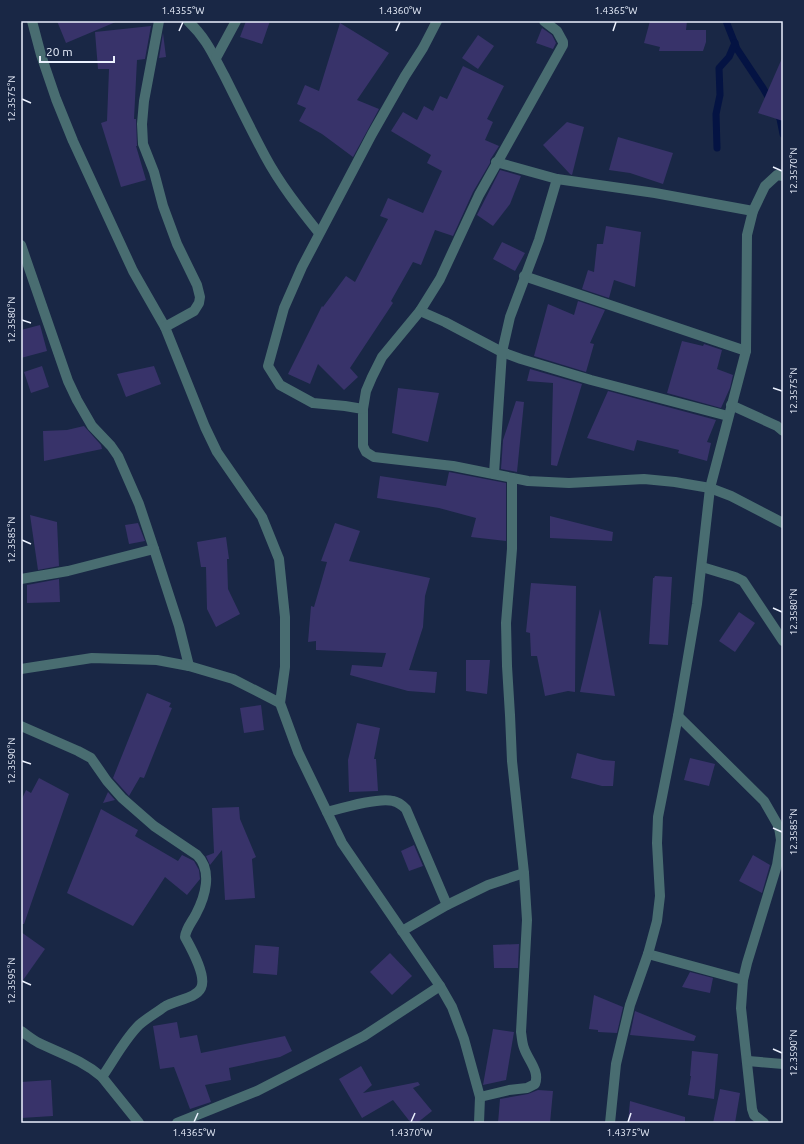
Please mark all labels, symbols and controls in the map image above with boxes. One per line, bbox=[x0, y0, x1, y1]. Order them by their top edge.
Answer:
text: 1.4355°W bbox=[161, 5, 205, 16]
text: 1.4360°W bbox=[378, 5, 422, 16]
text: 1.4365°W bbox=[594, 5, 638, 16]
scale bar bbox=[40, 38, 114, 64]
text: 20 m bbox=[46, 45, 73, 58]
text: 12.3575°N bbox=[6, 76, 17, 122]
text: 12.3570°N bbox=[788, 148, 799, 194]
text: 12.3580°N bbox=[6, 297, 17, 343]
text: 12.3575°N bbox=[788, 368, 799, 414]
text: 12.3585°N bbox=[6, 517, 17, 563]
text: 12.3580°N bbox=[788, 589, 799, 635]
text: 12.3590°N bbox=[6, 738, 17, 784]
text: 12.3585°N bbox=[788, 809, 799, 855]
text: 12.3595°N bbox=[6, 958, 17, 1004]
text: 12.3590°N bbox=[788, 1030, 799, 1076]
text: 1.4365°W bbox=[172, 1127, 216, 1138]
text: 1.4370°W bbox=[389, 1127, 433, 1138]
text: 1.4375°W bbox=[606, 1127, 650, 1138]

